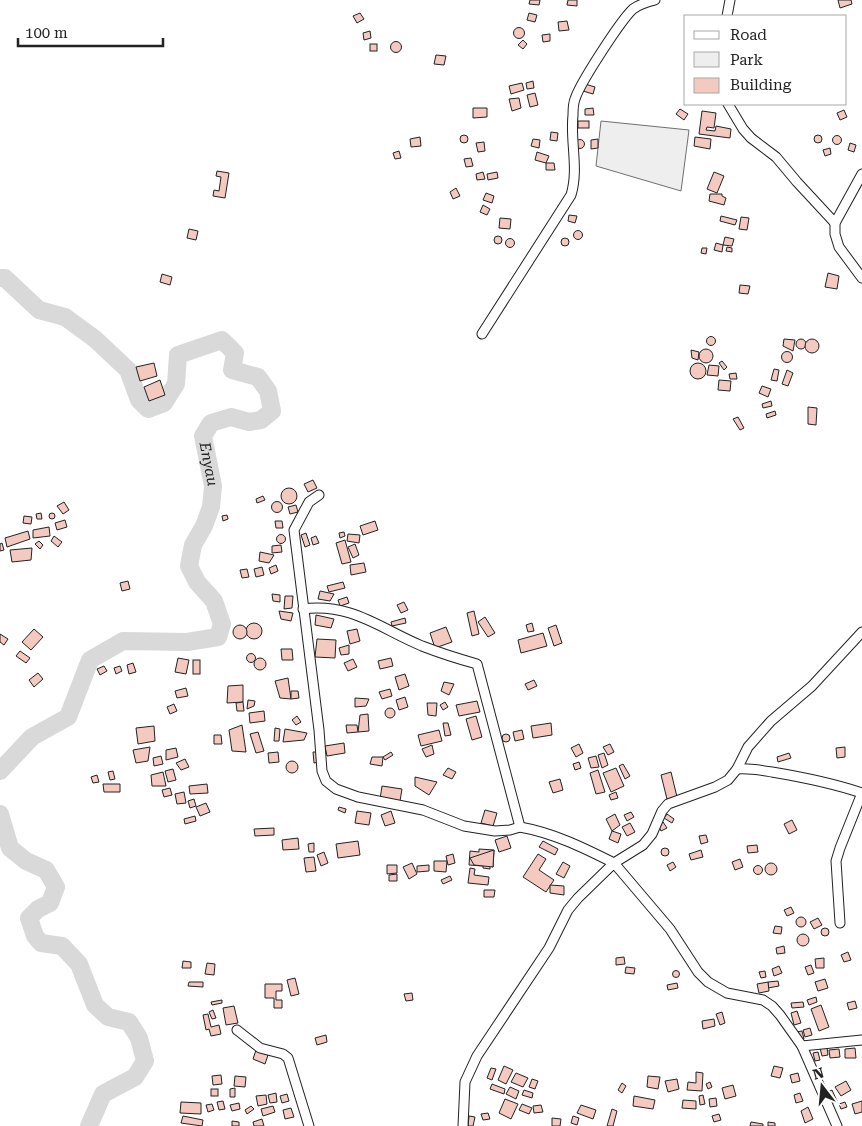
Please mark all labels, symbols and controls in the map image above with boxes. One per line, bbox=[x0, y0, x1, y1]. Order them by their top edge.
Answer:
scale bar bbox=[18, 15, 162, 47]
legend bbox=[684, 15, 847, 105]
text: 100 m bbox=[25, 24, 68, 42]
text: Road bbox=[730, 26, 767, 44]
text: Park bbox=[730, 51, 764, 69]
text: Building bbox=[730, 76, 792, 94]
water label: Enyau bbox=[195, 440, 222, 488]
north arrow bbox=[797, 1061, 847, 1111]
text: N bbox=[811, 1064, 826, 1083]

